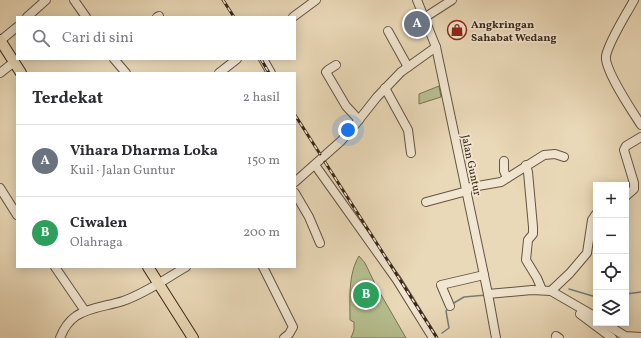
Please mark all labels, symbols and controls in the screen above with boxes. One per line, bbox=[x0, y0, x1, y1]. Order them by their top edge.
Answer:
pin: A bbox=[404, 9, 430, 39]
search box bbox=[16, 16, 296, 60]
place label: Angkringan Sahabat Wedang bbox=[471, 18, 557, 46]
shop icon: Angkringan Sahabat Wedang bbox=[446, 19, 468, 41]
icon: search bbox=[30, 27, 52, 49]
text: Cari di sini bbox=[62, 28, 133, 49]
text: Terdekat bbox=[32, 87, 103, 110]
text: 2 hasil bbox=[243, 89, 280, 107]
your location bbox=[338, 120, 358, 140]
street label: Jalan Guntur bbox=[457, 133, 484, 198]
text: Vihara Dharma Loka bbox=[70, 141, 218, 162]
text: A bbox=[40, 152, 50, 170]
text: 150 m bbox=[247, 152, 280, 170]
text: Kuil · Jalan Guntur bbox=[70, 162, 175, 180]
map controls bbox=[593, 182, 629, 326]
button: + bbox=[593, 182, 629, 218]
text: Ciwalen bbox=[70, 213, 127, 234]
button: − bbox=[593, 218, 629, 254]
text: B bbox=[41, 224, 49, 242]
text: 200 m bbox=[243, 224, 280, 242]
text: Olahraga bbox=[70, 234, 123, 252]
button: locate bbox=[593, 254, 629, 290]
pin: B bbox=[353, 280, 379, 310]
button: layers bbox=[593, 290, 629, 326]

